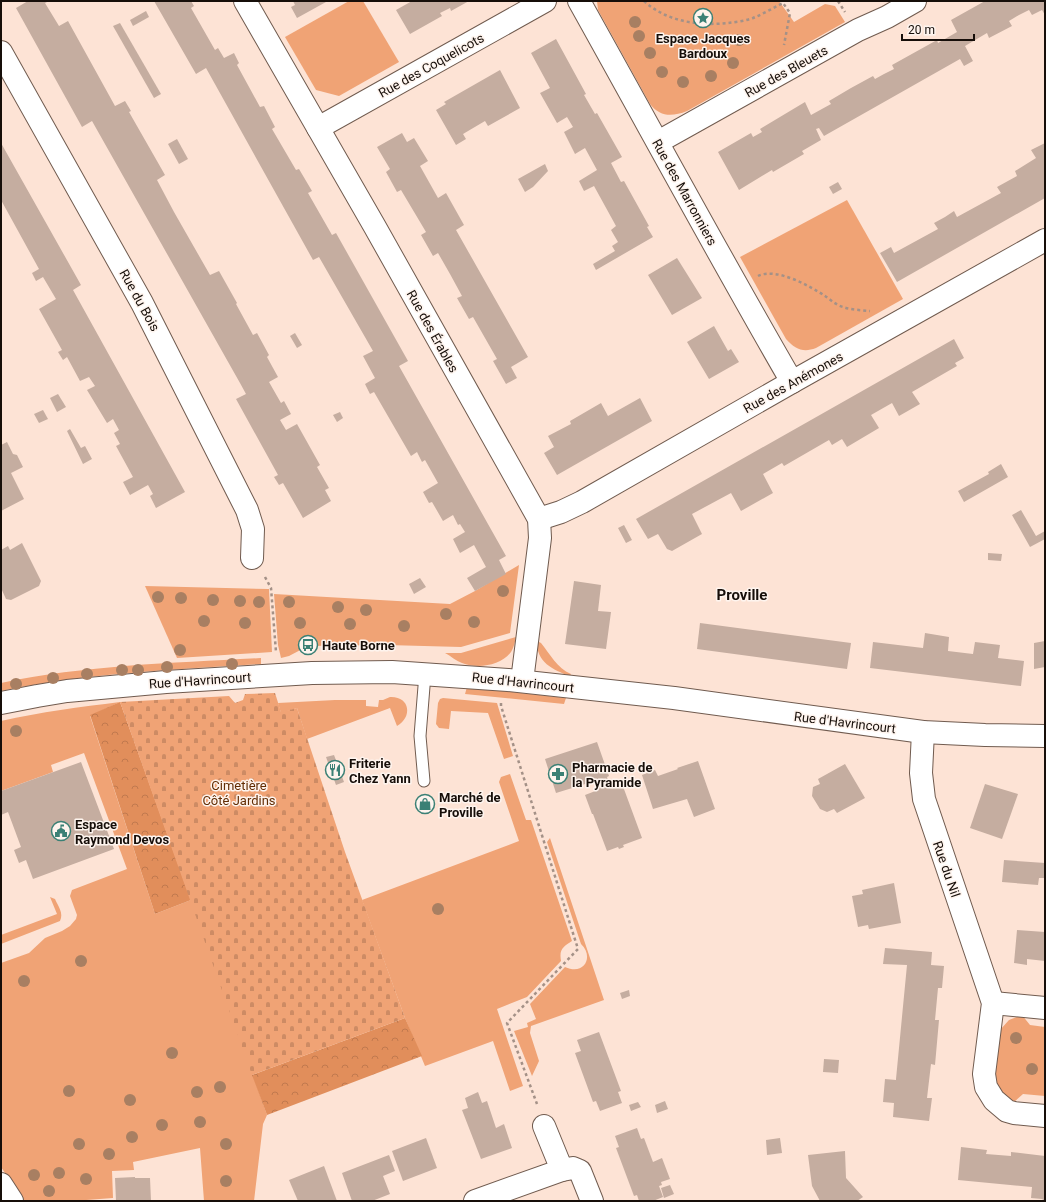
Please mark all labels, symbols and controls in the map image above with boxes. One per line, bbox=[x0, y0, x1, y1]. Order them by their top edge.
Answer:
place icon: Espace Jacques Bardoux bbox=[692, 7, 714, 29]
scale bar bbox=[902, 16, 974, 42]
text: 20 m bbox=[908, 23, 935, 37]
street label: Rue des Coquelicots bbox=[376, 30, 487, 101]
place label: Espace Jacques Bardoux bbox=[656, 31, 751, 61]
street label: Rue des Bleuets bbox=[742, 42, 831, 100]
street label: Rue des Marronniers bbox=[649, 136, 720, 248]
street label: Rue du Bois bbox=[116, 267, 163, 334]
street label: Rue des Érables bbox=[404, 287, 462, 375]
street label: Rue des Anémones bbox=[741, 349, 846, 416]
district label: Proville bbox=[717, 586, 767, 604]
bus stop icon: Haute Borne bbox=[297, 634, 319, 656]
place label: Haute Borne bbox=[322, 638, 395, 653]
street label: Rue d'Havrincourt bbox=[148, 669, 252, 692]
street label: Rue d'Havrincourt bbox=[471, 670, 575, 695]
street label: Rue d'Havrincourt bbox=[793, 709, 897, 736]
place label: Friterie Chez Yann bbox=[349, 756, 411, 786]
restaurant icon: Friterie Chez Yann bbox=[324, 759, 346, 781]
place label: Pharmacie de la Pyramide bbox=[572, 760, 652, 790]
pharmacy icon: Pharmacie de la Pyramide bbox=[547, 763, 569, 785]
park label: Cimetière Côté Jardins bbox=[202, 778, 276, 808]
place label: Marché de Proville bbox=[439, 790, 501, 820]
shop icon: Marché de Proville bbox=[414, 793, 436, 815]
place label: Espace Raymond Devos bbox=[75, 817, 169, 847]
public building icon: Espace Raymond Devos bbox=[50, 820, 72, 842]
street label: Rue du Nil bbox=[930, 839, 963, 899]

